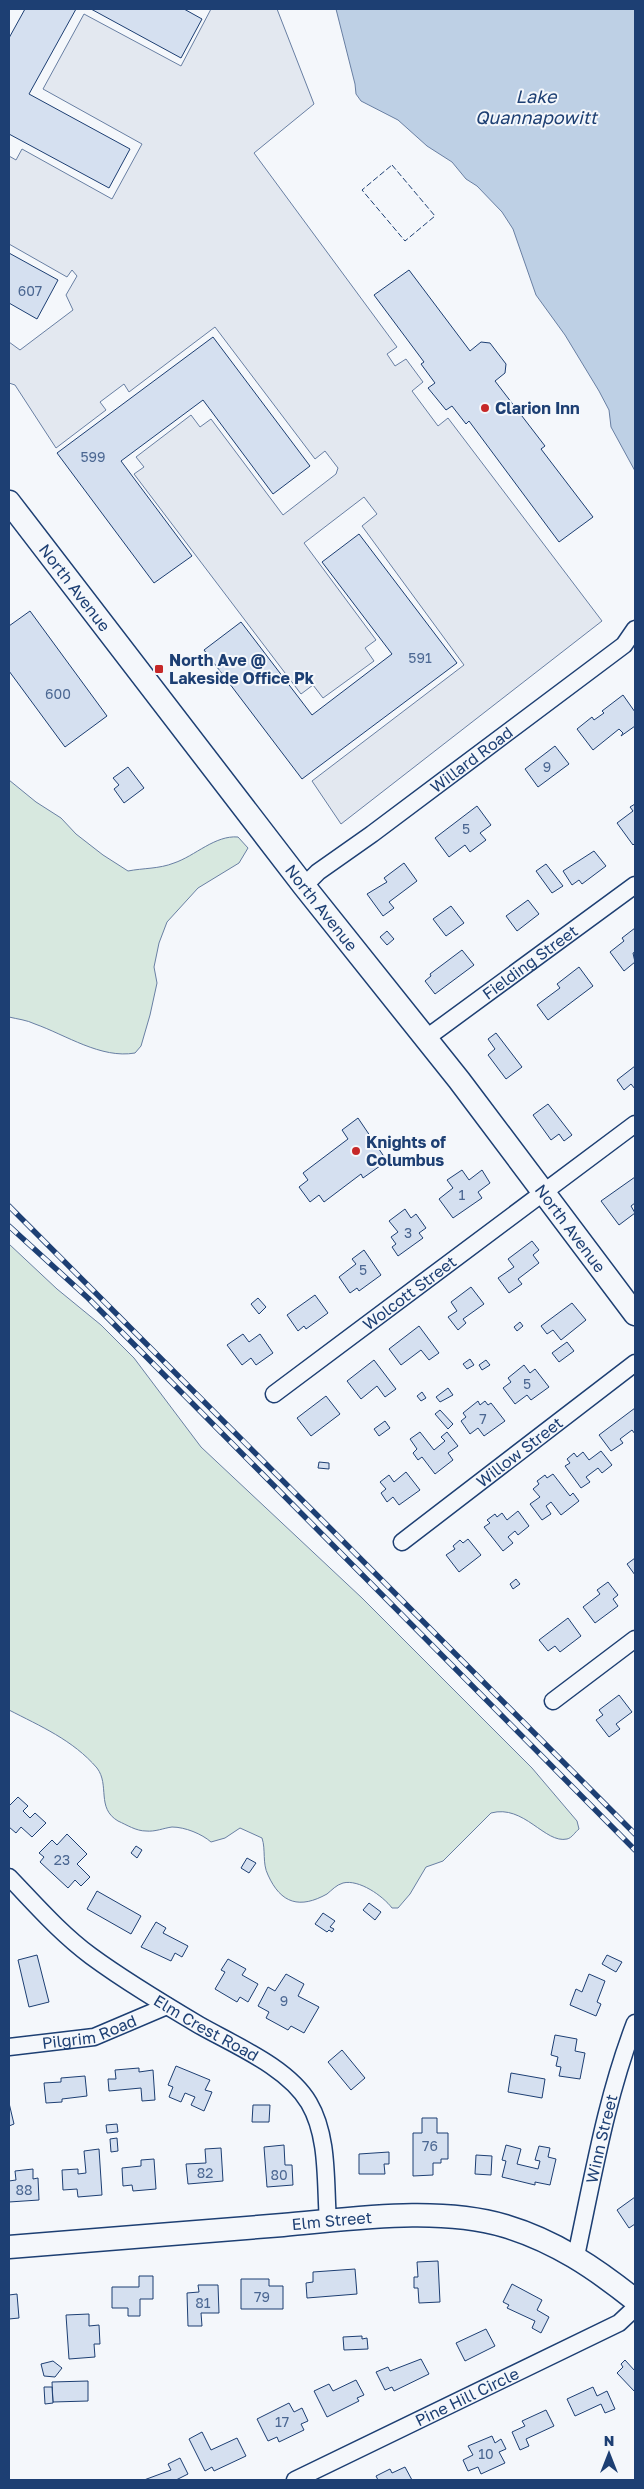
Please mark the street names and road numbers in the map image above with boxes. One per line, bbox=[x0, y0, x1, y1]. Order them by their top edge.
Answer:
street label: North Avenue bbox=[35, 540, 115, 635]
street label: Willard Road bbox=[426, 722, 517, 797]
street label: North Avenue bbox=[281, 860, 362, 955]
street label: Fielding Street bbox=[478, 921, 581, 1004]
street label: North Avenue bbox=[531, 1180, 610, 1276]
street label: Wolcott Street bbox=[359, 1251, 460, 1334]
street label: Willow Street bbox=[472, 1412, 567, 1491]
street label: Elm Crest Road bbox=[150, 1990, 262, 2065]
street label: Pilgrim Road bbox=[41, 2010, 140, 2053]
street label: Winn Street bbox=[581, 2092, 621, 2185]
street label: Elm Street bbox=[291, 2207, 373, 2234]
street label: Pine Hill Circle bbox=[412, 2363, 522, 2430]

